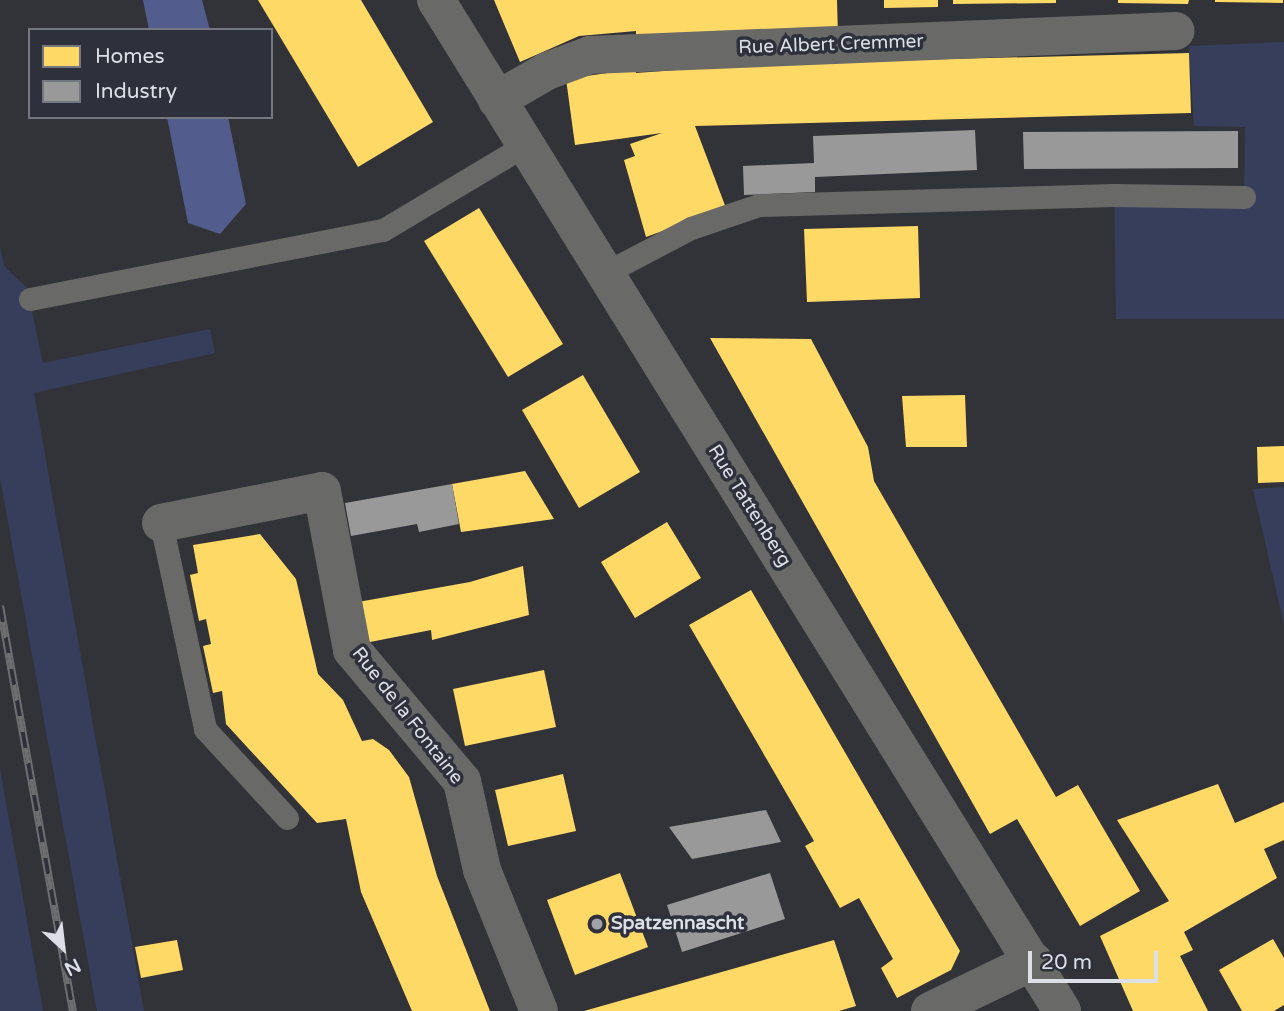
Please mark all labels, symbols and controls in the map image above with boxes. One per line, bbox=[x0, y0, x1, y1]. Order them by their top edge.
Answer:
legend bbox=[28, 28, 273, 119]
street label: Rue Albert Cremmer bbox=[738, 30, 924, 60]
text: Homes bbox=[95, 44, 165, 69]
text: Industry bbox=[95, 79, 177, 104]
street label: Rue Tattenberg bbox=[702, 441, 796, 571]
street label: Rue de la Fontaine bbox=[346, 643, 468, 789]
north arrow bbox=[28, 913, 98, 983]
place label: Spatzennascht bbox=[611, 913, 744, 935]
marker: Spatzennascht bbox=[589, 916, 605, 932]
scale bar bbox=[1032, 937, 1162, 981]
text: 20 m bbox=[1041, 950, 1092, 975]
text: N bbox=[61, 953, 84, 980]

